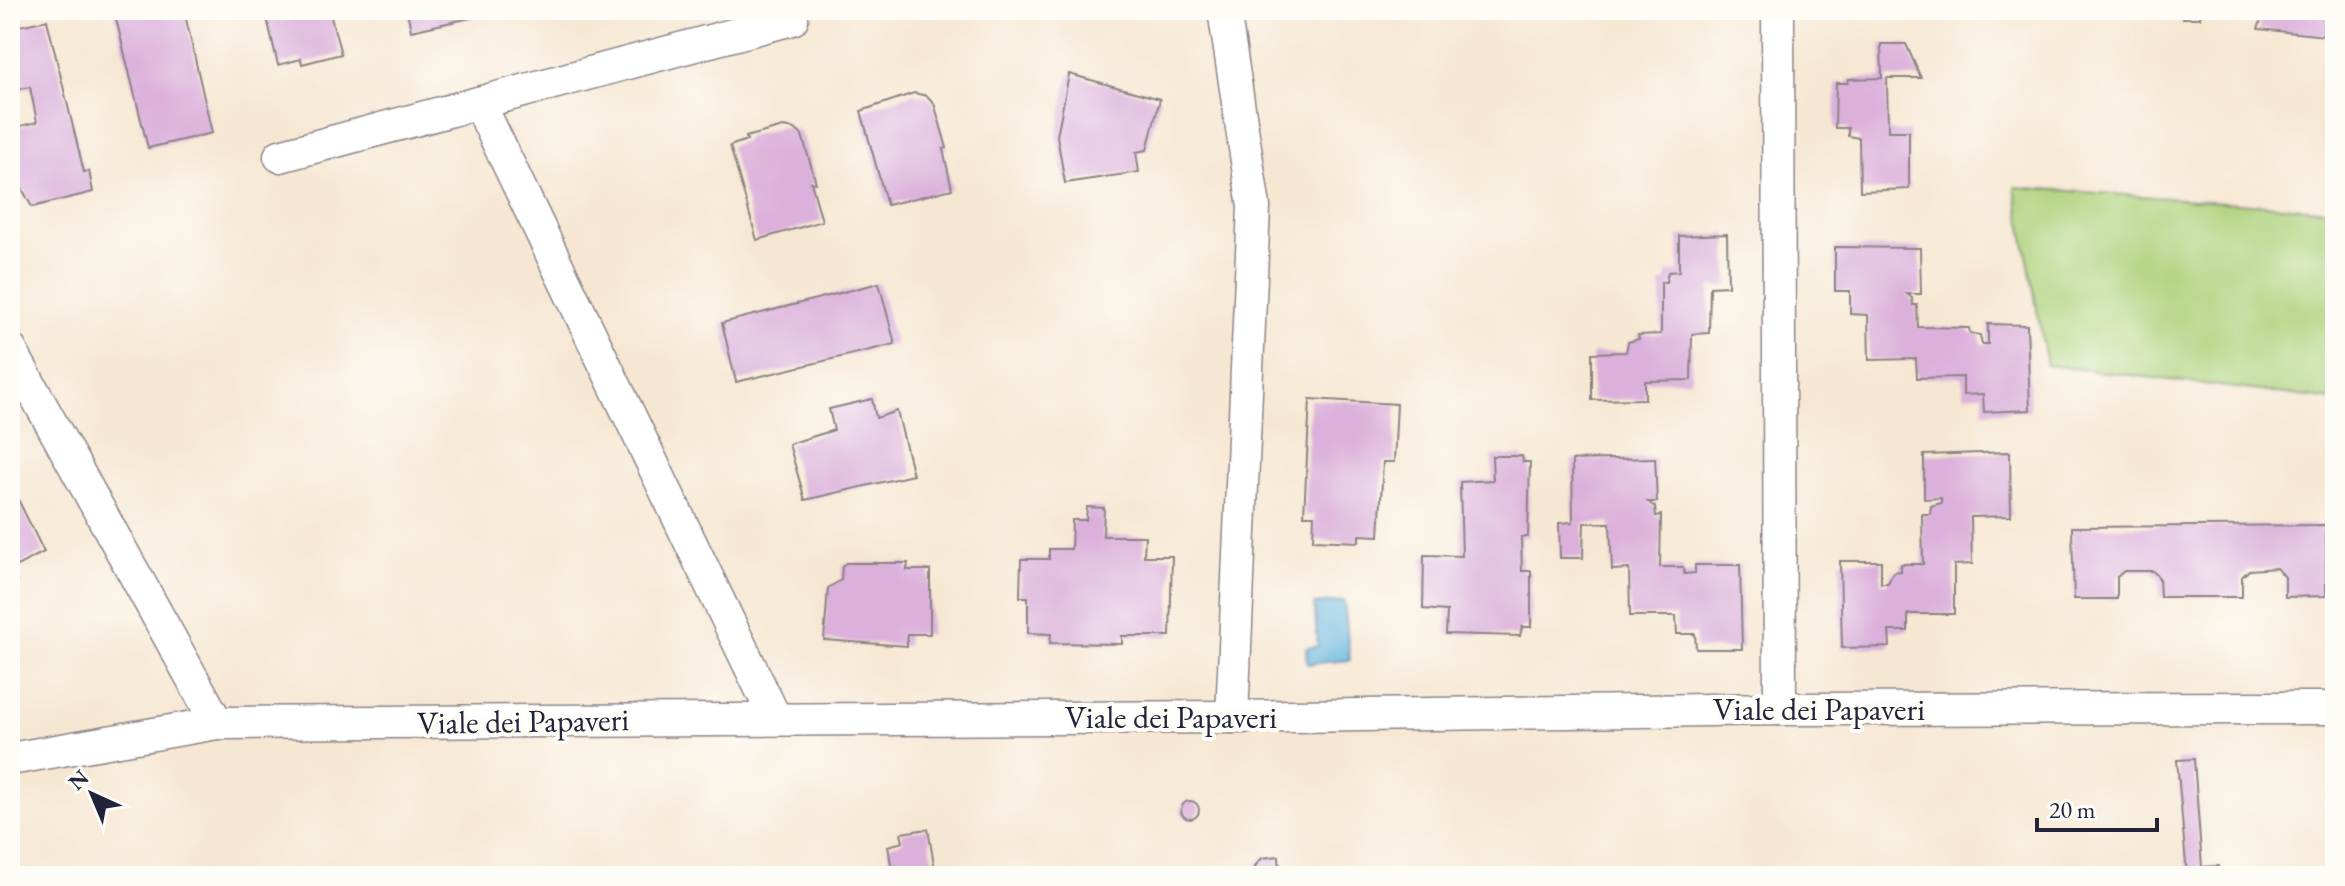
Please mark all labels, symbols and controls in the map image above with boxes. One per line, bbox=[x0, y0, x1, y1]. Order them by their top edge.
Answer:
street label: Viale dei Papaveri bbox=[1713, 688, 1925, 730]
street label: Viale dei Papaveri bbox=[1065, 696, 1277, 738]
street label: Viale dei Papaveri bbox=[417, 698, 630, 744]
north arrow bbox=[52, 754, 132, 834]
text: N bbox=[62, 763, 95, 797]
scale bar bbox=[2037, 782, 2157, 832]
text: 20 m bbox=[2049, 794, 2096, 825]

